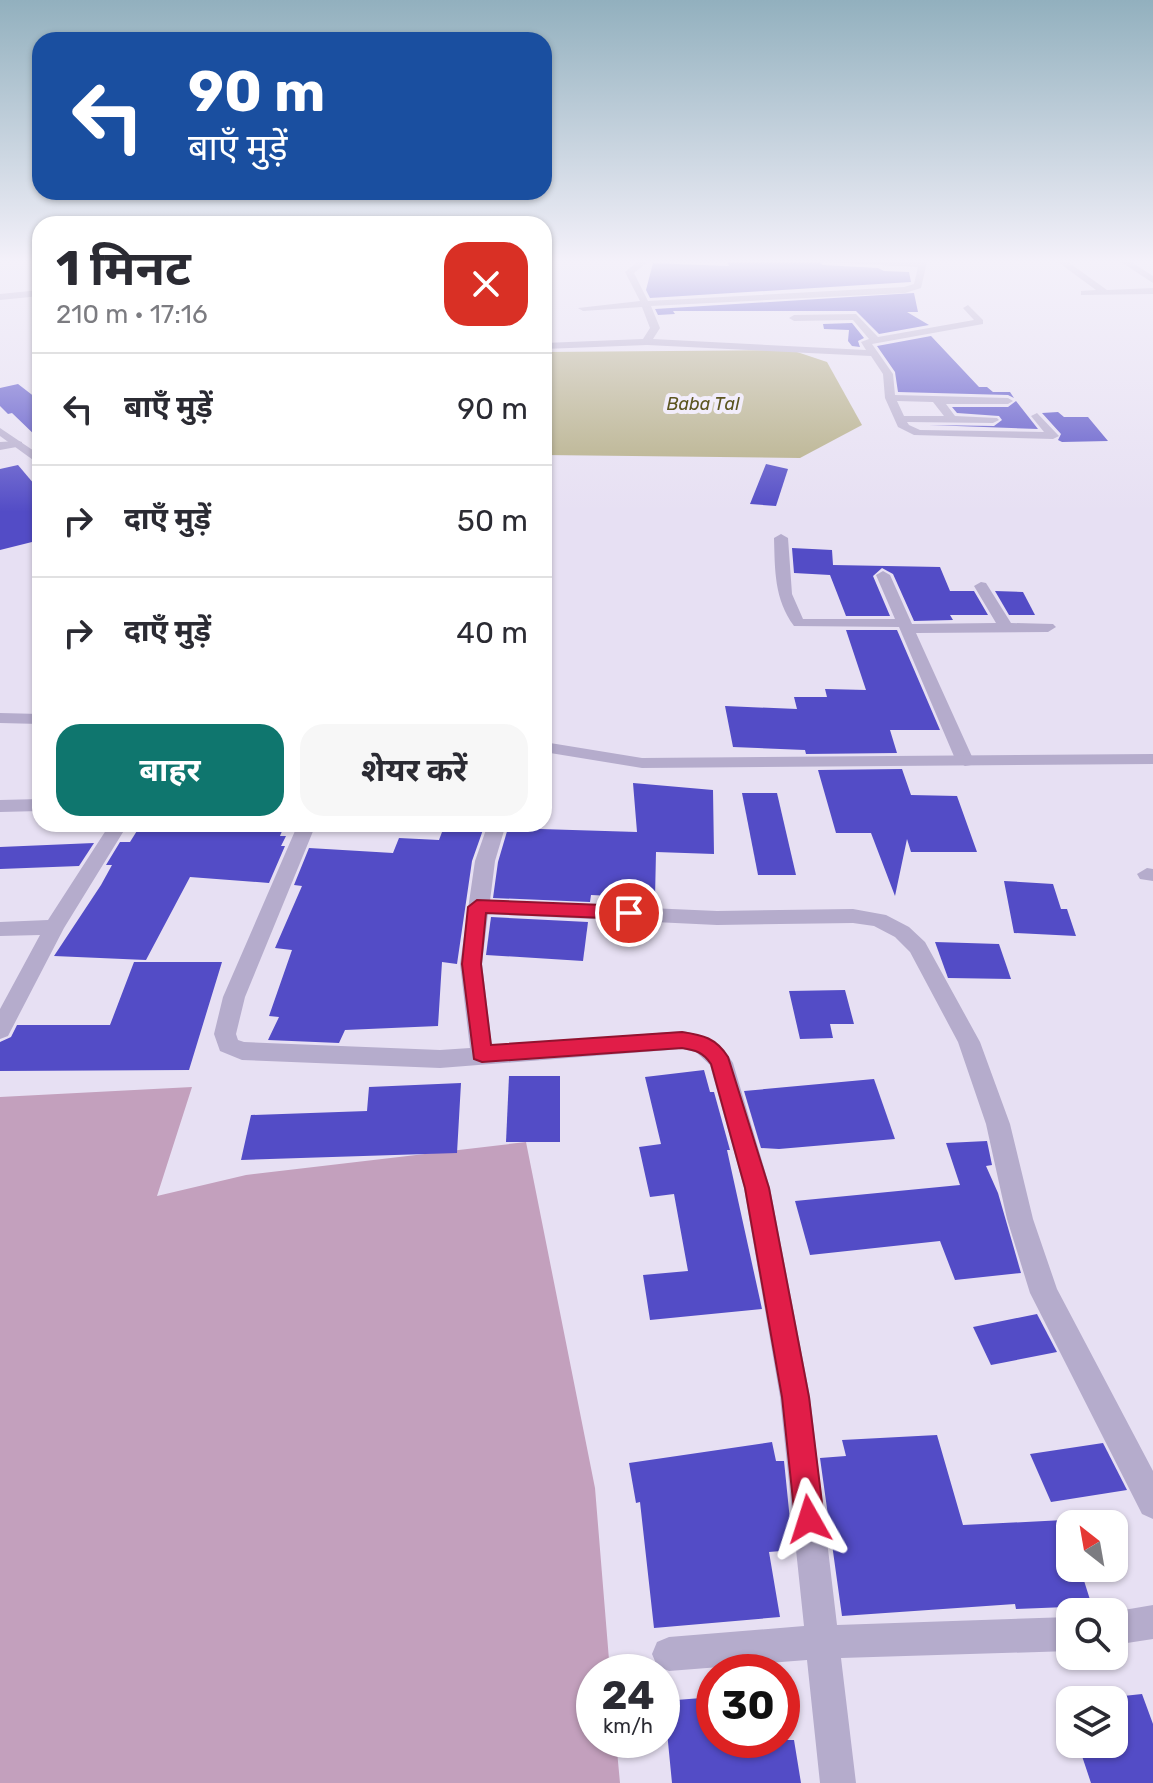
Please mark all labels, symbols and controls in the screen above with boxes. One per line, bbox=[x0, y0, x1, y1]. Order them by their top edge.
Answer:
text: 90 m bbox=[188, 59, 325, 125]
icon: left bbox=[56, 64, 160, 168]
text: बाएँ मुड़ें bbox=[188, 126, 287, 169]
text: 1 मिनट bbox=[56, 240, 191, 297]
button: close bbox=[444, 242, 528, 326]
text: 210 m · 17:16 bbox=[56, 299, 208, 330]
icon: left bbox=[56, 387, 100, 431]
text: बाएँ मुड़ें bbox=[124, 389, 213, 425]
text: 90 m bbox=[457, 391, 528, 427]
water label: Baba Tal bbox=[666, 393, 740, 415]
icon: right bbox=[56, 499, 100, 543]
text: दाएँ मुड़ें bbox=[124, 501, 211, 537]
text: 50 m bbox=[457, 503, 528, 539]
icon: right bbox=[56, 611, 100, 655]
text: दाएँ मुड़ें bbox=[124, 613, 211, 649]
text: 40 m bbox=[456, 615, 528, 651]
button: बाहर bbox=[56, 724, 284, 816]
button: शेयर करें bbox=[300, 724, 528, 816]
pin bbox=[595, 879, 663, 947]
icon: arrive bbox=[607, 891, 651, 935]
position arrow bbox=[767, 1477, 851, 1561]
north arrow bbox=[1056, 1510, 1128, 1582]
map controls bbox=[1056, 1510, 1128, 1758]
button: search bbox=[1056, 1598, 1128, 1670]
speed limit sign: 30 bbox=[696, 1654, 800, 1758]
text: 24 bbox=[601, 1672, 655, 1719]
button: layers bbox=[1056, 1686, 1128, 1758]
text: km/h bbox=[603, 1714, 653, 1738]

